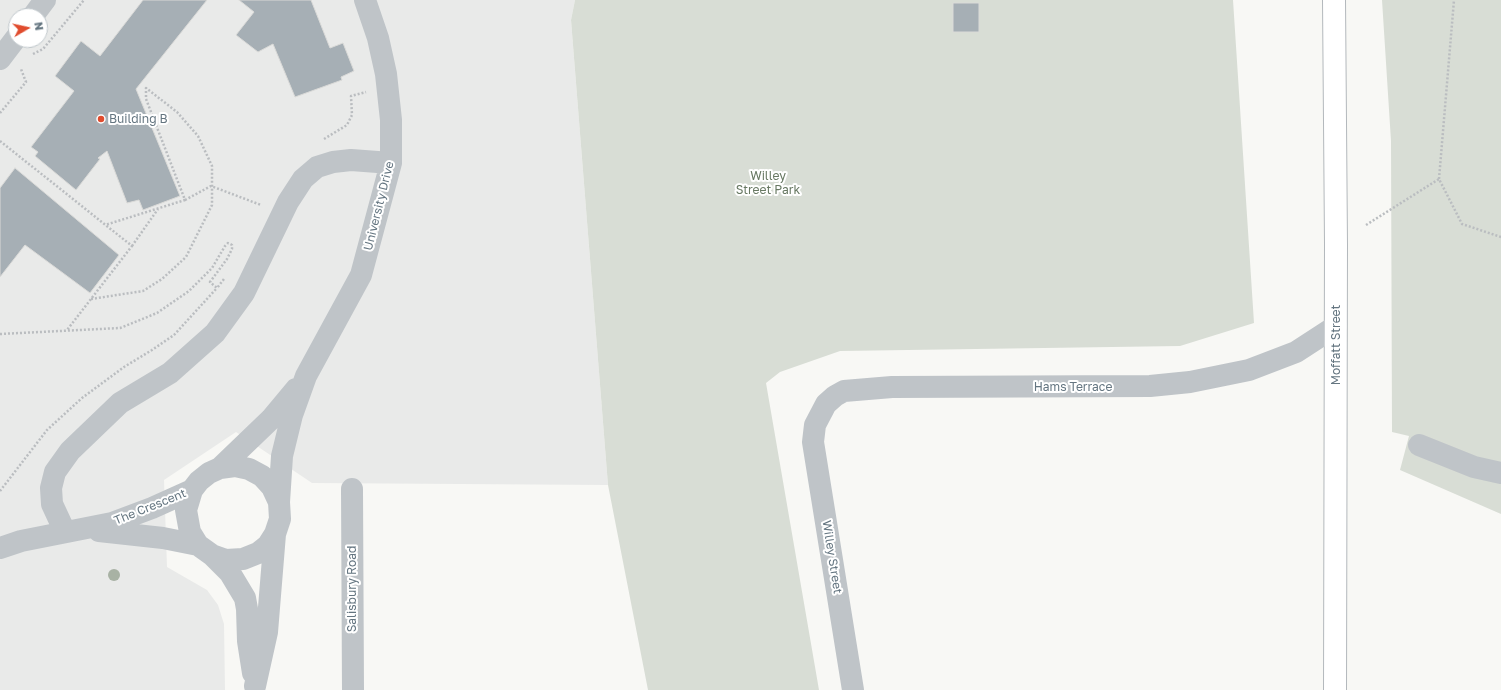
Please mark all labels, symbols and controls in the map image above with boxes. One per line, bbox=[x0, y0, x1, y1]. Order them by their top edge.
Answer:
north arrow bbox=[8, 8, 48, 48]
text: N bbox=[32, 21, 46, 31]
place label: Building B bbox=[109, 112, 168, 126]
marker: Building B bbox=[96, 114, 106, 124]
street label: University Drive bbox=[361, 160, 397, 252]
park label: Willey Street Park bbox=[736, 169, 800, 197]
street label: Moffatt Street bbox=[1329, 305, 1343, 385]
street label: Hams Terrace bbox=[1034, 380, 1112, 394]
street label: The Crescent bbox=[112, 486, 188, 528]
street label: Willey Street bbox=[819, 519, 845, 595]
street label: Salisbury Road bbox=[345, 546, 359, 632]

